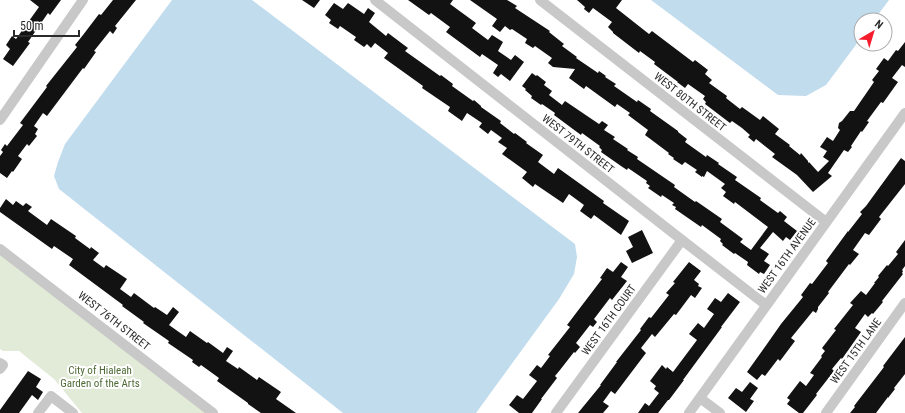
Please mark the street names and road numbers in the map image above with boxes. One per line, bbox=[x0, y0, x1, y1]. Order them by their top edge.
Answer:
street label: WEST 80TH STREET bbox=[651, 70, 729, 134]
street label: WEST 79TH STREET bbox=[539, 112, 617, 176]
street label: WEST 16TH AVENUE bbox=[755, 216, 819, 296]
street label: WEST 16TH COURT bbox=[579, 282, 639, 358]
street label: WEST 76TH STREET bbox=[75, 289, 153, 353]
street label: WEST 15TH LANE bbox=[828, 315, 884, 386]

